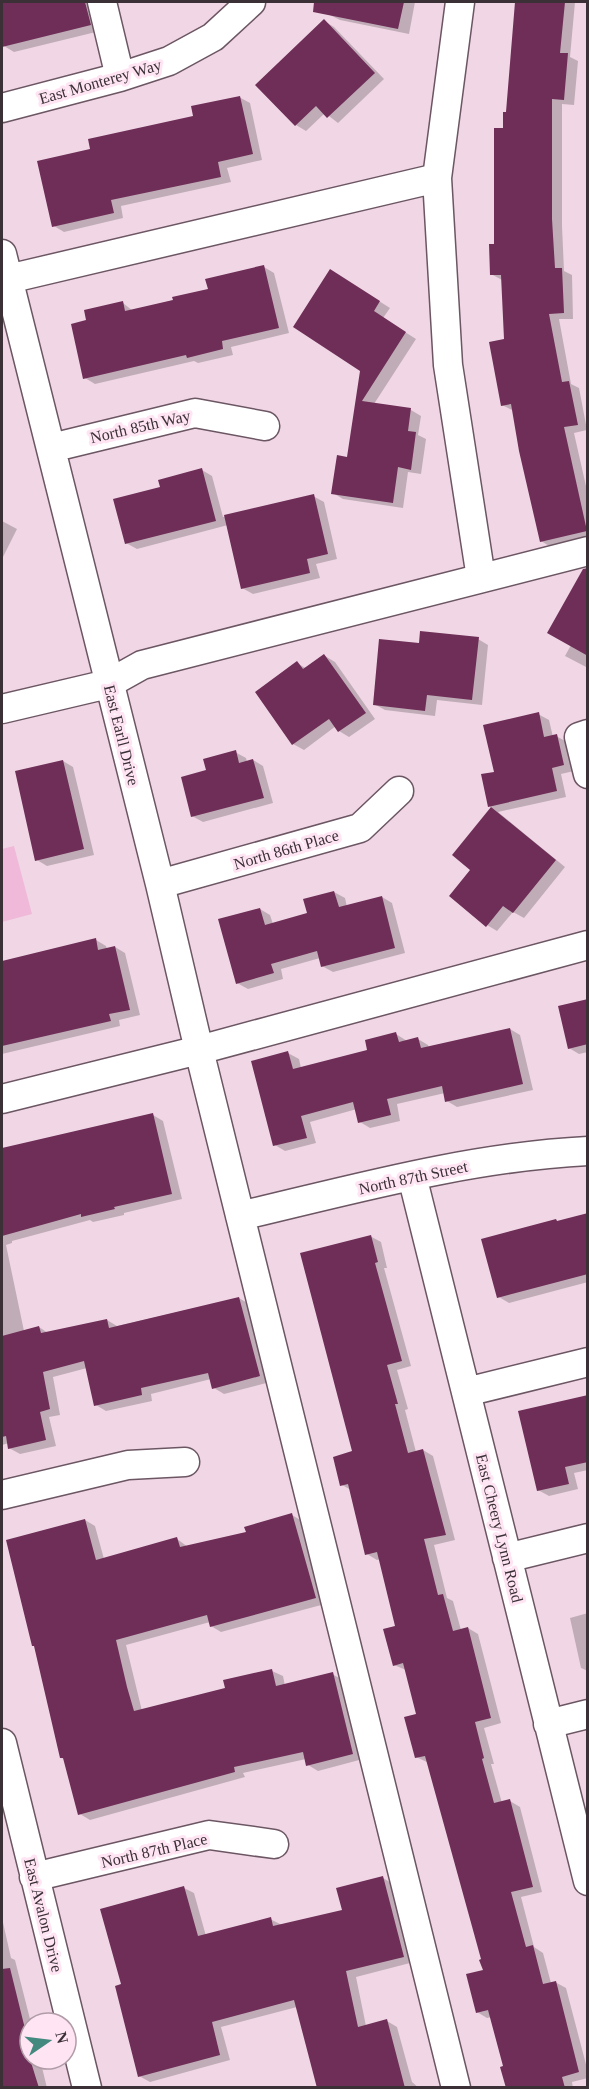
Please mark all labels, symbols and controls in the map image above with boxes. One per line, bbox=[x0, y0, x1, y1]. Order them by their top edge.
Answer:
street label: East Monterey Way bbox=[37, 56, 164, 108]
street label: North 85th Way bbox=[88, 407, 192, 447]
street label: East Earll Drive bbox=[101, 683, 142, 787]
street label: North 86th Place bbox=[232, 826, 341, 873]
street label: North 87th Street bbox=[357, 1158, 470, 1197]
street label: East Cheery Lynn Road bbox=[472, 1452, 526, 1604]
street label: North 87th Place bbox=[99, 1830, 209, 1871]
street label: East Avalon Drive bbox=[21, 1856, 66, 1974]
north arrow bbox=[18, 2011, 78, 2071]
text: N bbox=[52, 2030, 72, 2046]

